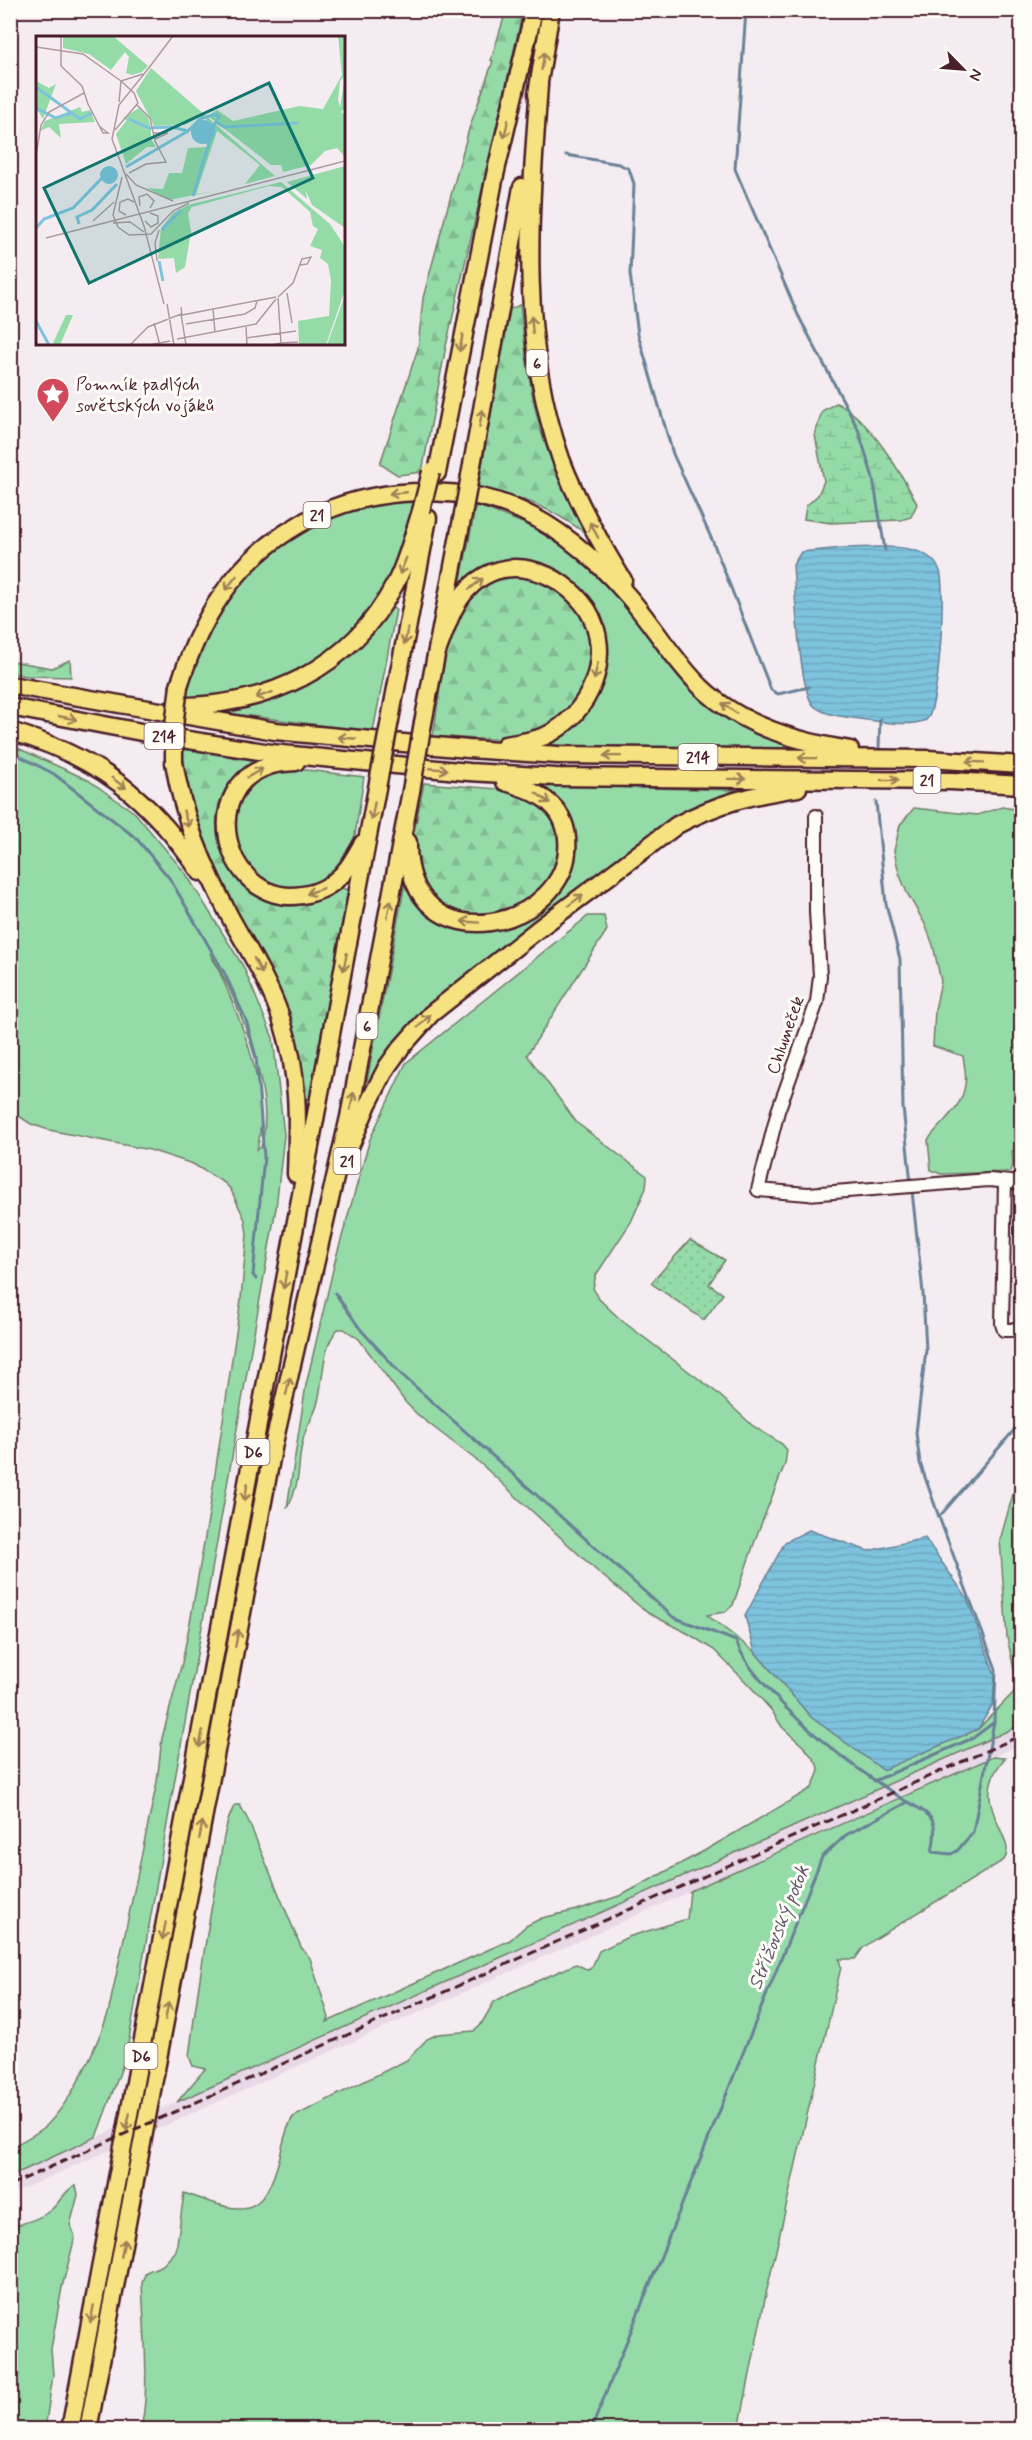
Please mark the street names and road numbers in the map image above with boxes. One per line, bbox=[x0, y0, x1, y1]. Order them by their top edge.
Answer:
road number: 6 bbox=[526, 350, 548, 376]
road number: 21 bbox=[304, 502, 330, 528]
road number: 214 bbox=[144, 723, 184, 749]
road number: 214 bbox=[678, 744, 718, 770]
road number: 21 bbox=[914, 767, 940, 793]
street label: Chlumeček bbox=[761, 993, 811, 1078]
road number: 6 bbox=[356, 1013, 378, 1039]
road number: 21 bbox=[334, 1148, 360, 1174]
road number: D6 bbox=[236, 1439, 270, 1465]
road number: D6 bbox=[124, 2043, 158, 2069]

